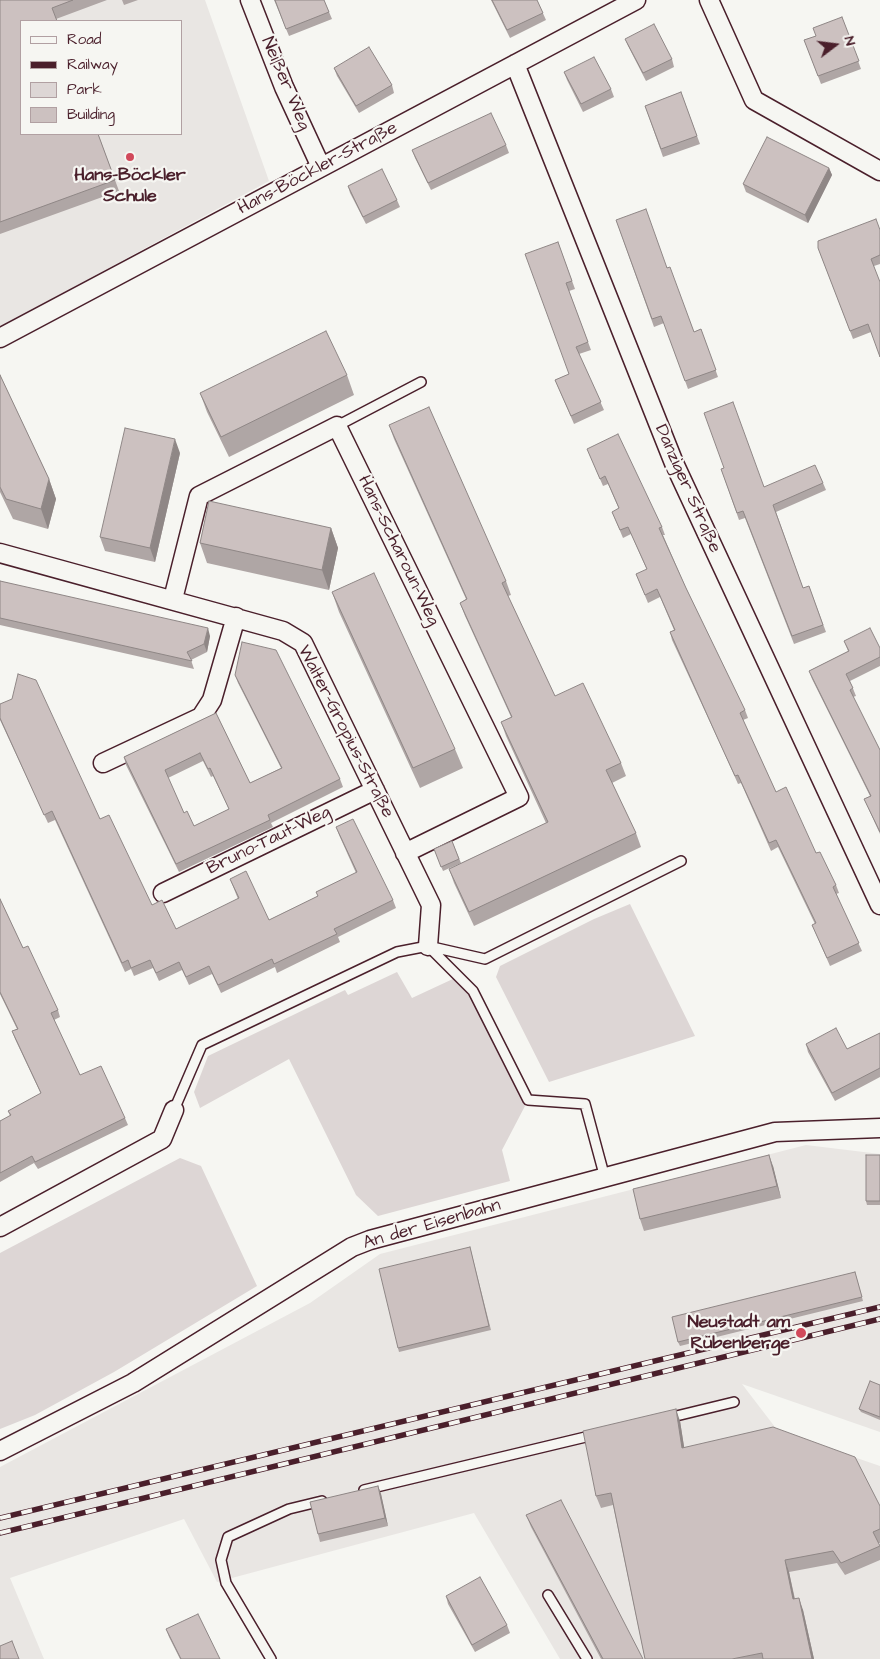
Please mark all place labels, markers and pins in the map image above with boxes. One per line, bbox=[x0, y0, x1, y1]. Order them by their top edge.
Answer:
marker: Hans-Böckler Schule bbox=[124, 151, 136, 163]
place label: Hans-Böckler Schule bbox=[74, 165, 186, 208]
place label: Neustadt am Rübenberge bbox=[687, 1312, 790, 1355]
marker: Neustadt am Rübenberge bbox=[794, 1326, 808, 1340]

